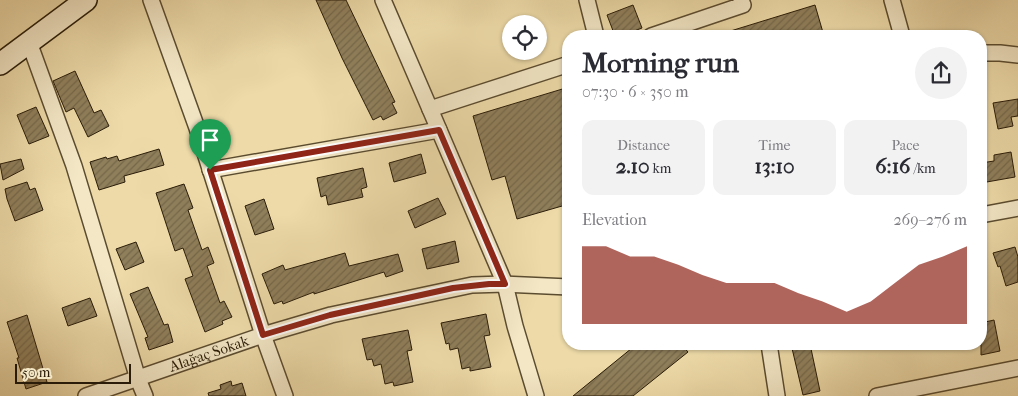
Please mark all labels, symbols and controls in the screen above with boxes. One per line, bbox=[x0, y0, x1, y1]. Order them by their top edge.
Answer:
map controls bbox=[502, 15, 547, 60]
button: locate bbox=[502, 15, 547, 60]
text: Morning run bbox=[582, 46, 739, 79]
button: share bbox=[915, 47, 967, 99]
text: 07:30 · 6 × 350 m bbox=[582, 82, 689, 101]
pin bbox=[189, 119, 231, 170]
icon: arrive bbox=[196, 126, 224, 154]
text: Distance bbox=[617, 137, 670, 154]
text: Time bbox=[759, 137, 790, 154]
text: Pace bbox=[892, 137, 919, 154]
text: 2.10 bbox=[616, 154, 649, 178]
text: 13:10 bbox=[754, 154, 795, 178]
text: 6:16 bbox=[875, 154, 910, 178]
text: km bbox=[649, 160, 671, 177]
text: /km bbox=[910, 160, 936, 177]
text: Elevation bbox=[582, 210, 647, 229]
text: 269–276 m bbox=[893, 210, 967, 229]
street label: Alağaç Sokak bbox=[166, 331, 251, 376]
scale bar bbox=[15, 361, 131, 384]
text: 50 m bbox=[22, 364, 50, 381]

